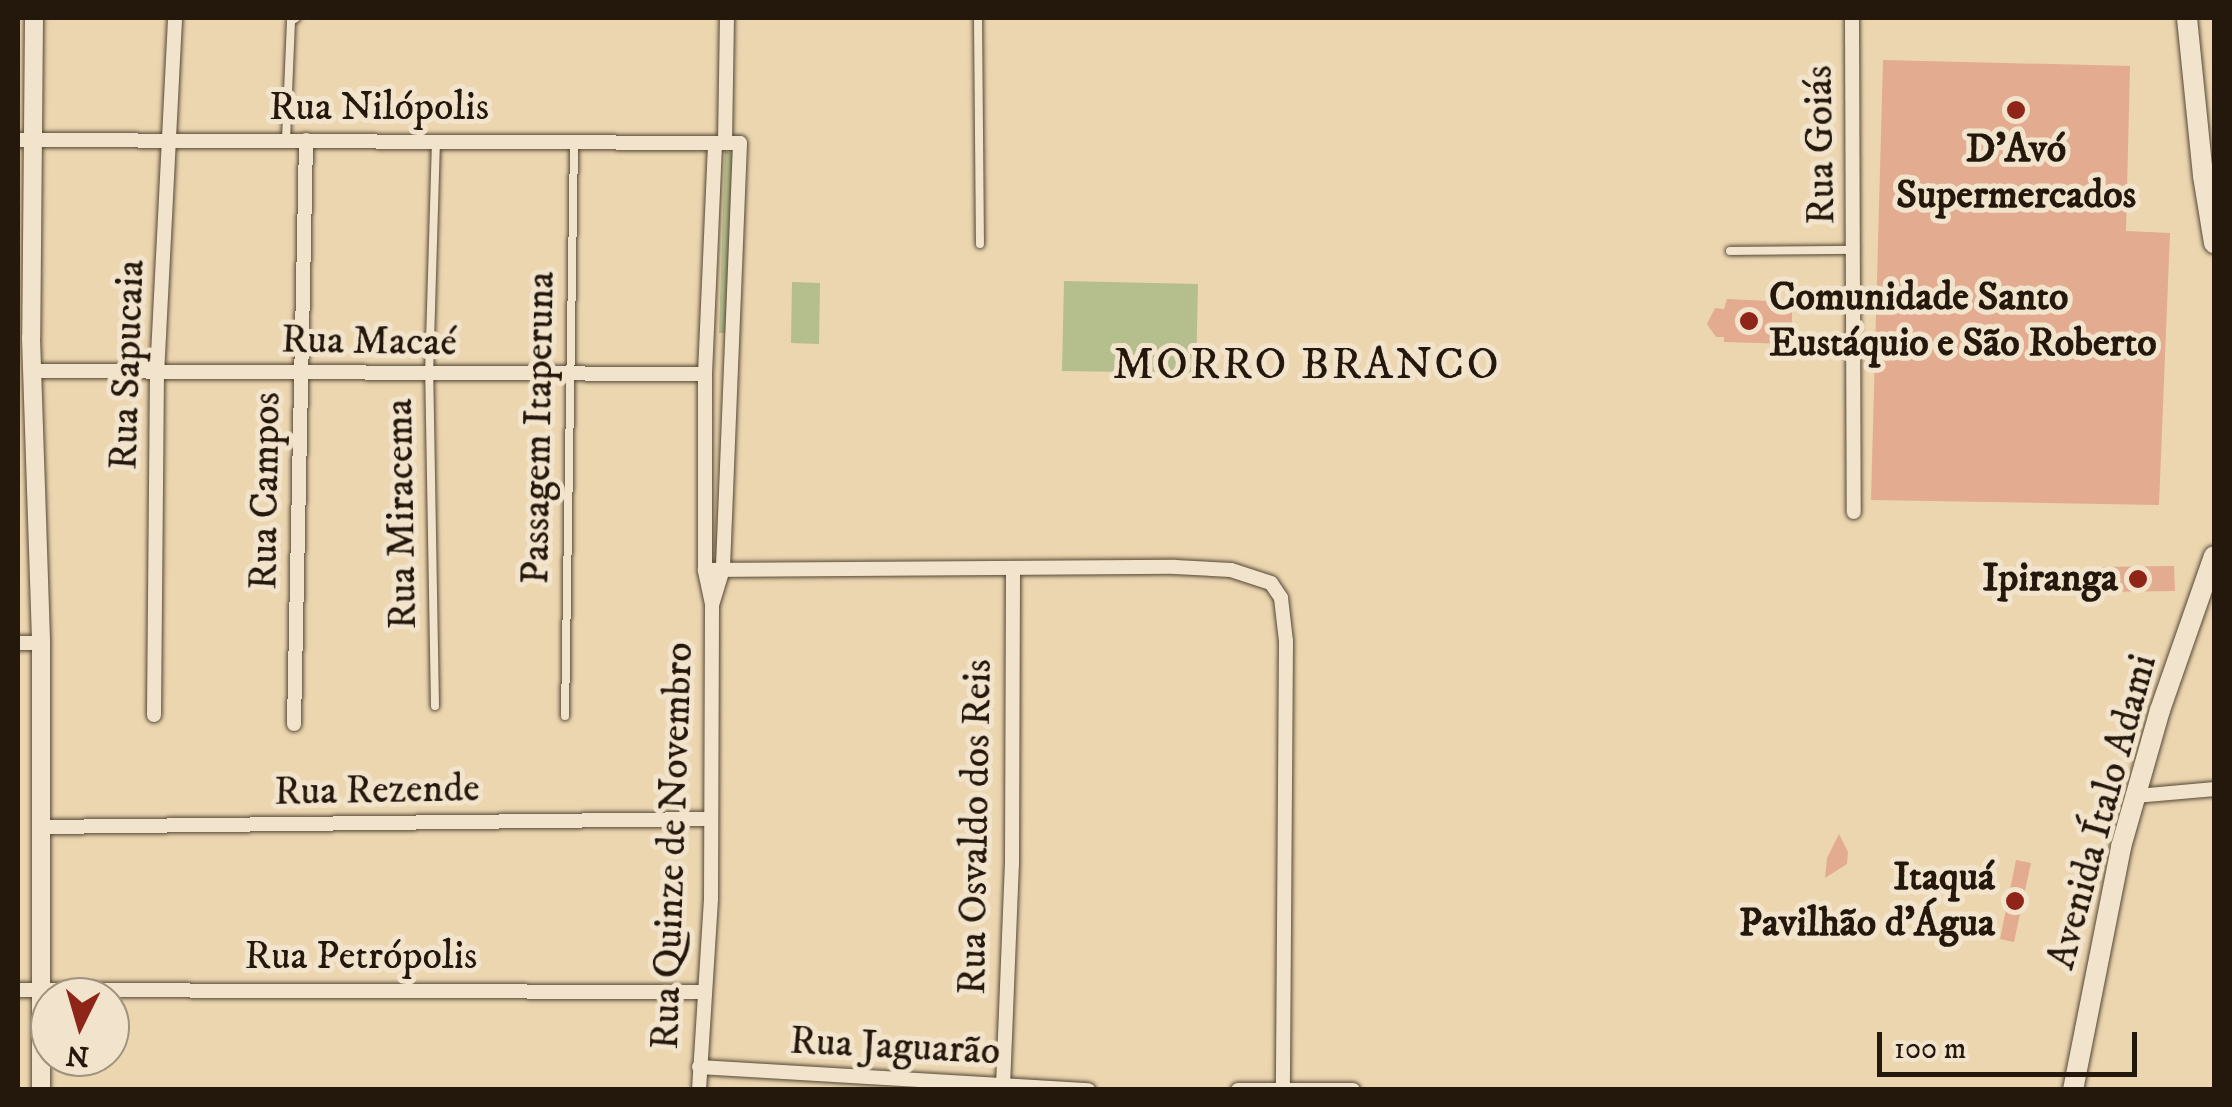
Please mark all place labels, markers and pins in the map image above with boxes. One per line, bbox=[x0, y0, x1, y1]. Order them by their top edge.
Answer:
marker: D'Avó Supermercados bbox=[2005, 99, 2027, 121]
place label: D'Avó Supermercados bbox=[1896, 126, 2136, 220]
place label: Comunidade Santo Eustáquio e São Roberto bbox=[1769, 274, 2157, 368]
marker: Comunidade Santo Eustáquio e São Roberto bbox=[1738, 310, 1760, 332]
place label: Ipiranga bbox=[1982, 555, 2118, 603]
marker: Ipiranga bbox=[2127, 568, 2149, 590]
place label: Itaquá Pavilhão d'Água bbox=[1739, 854, 1995, 948]
marker: Itaquá Pavilhão d'Água bbox=[2004, 890, 2026, 912]

